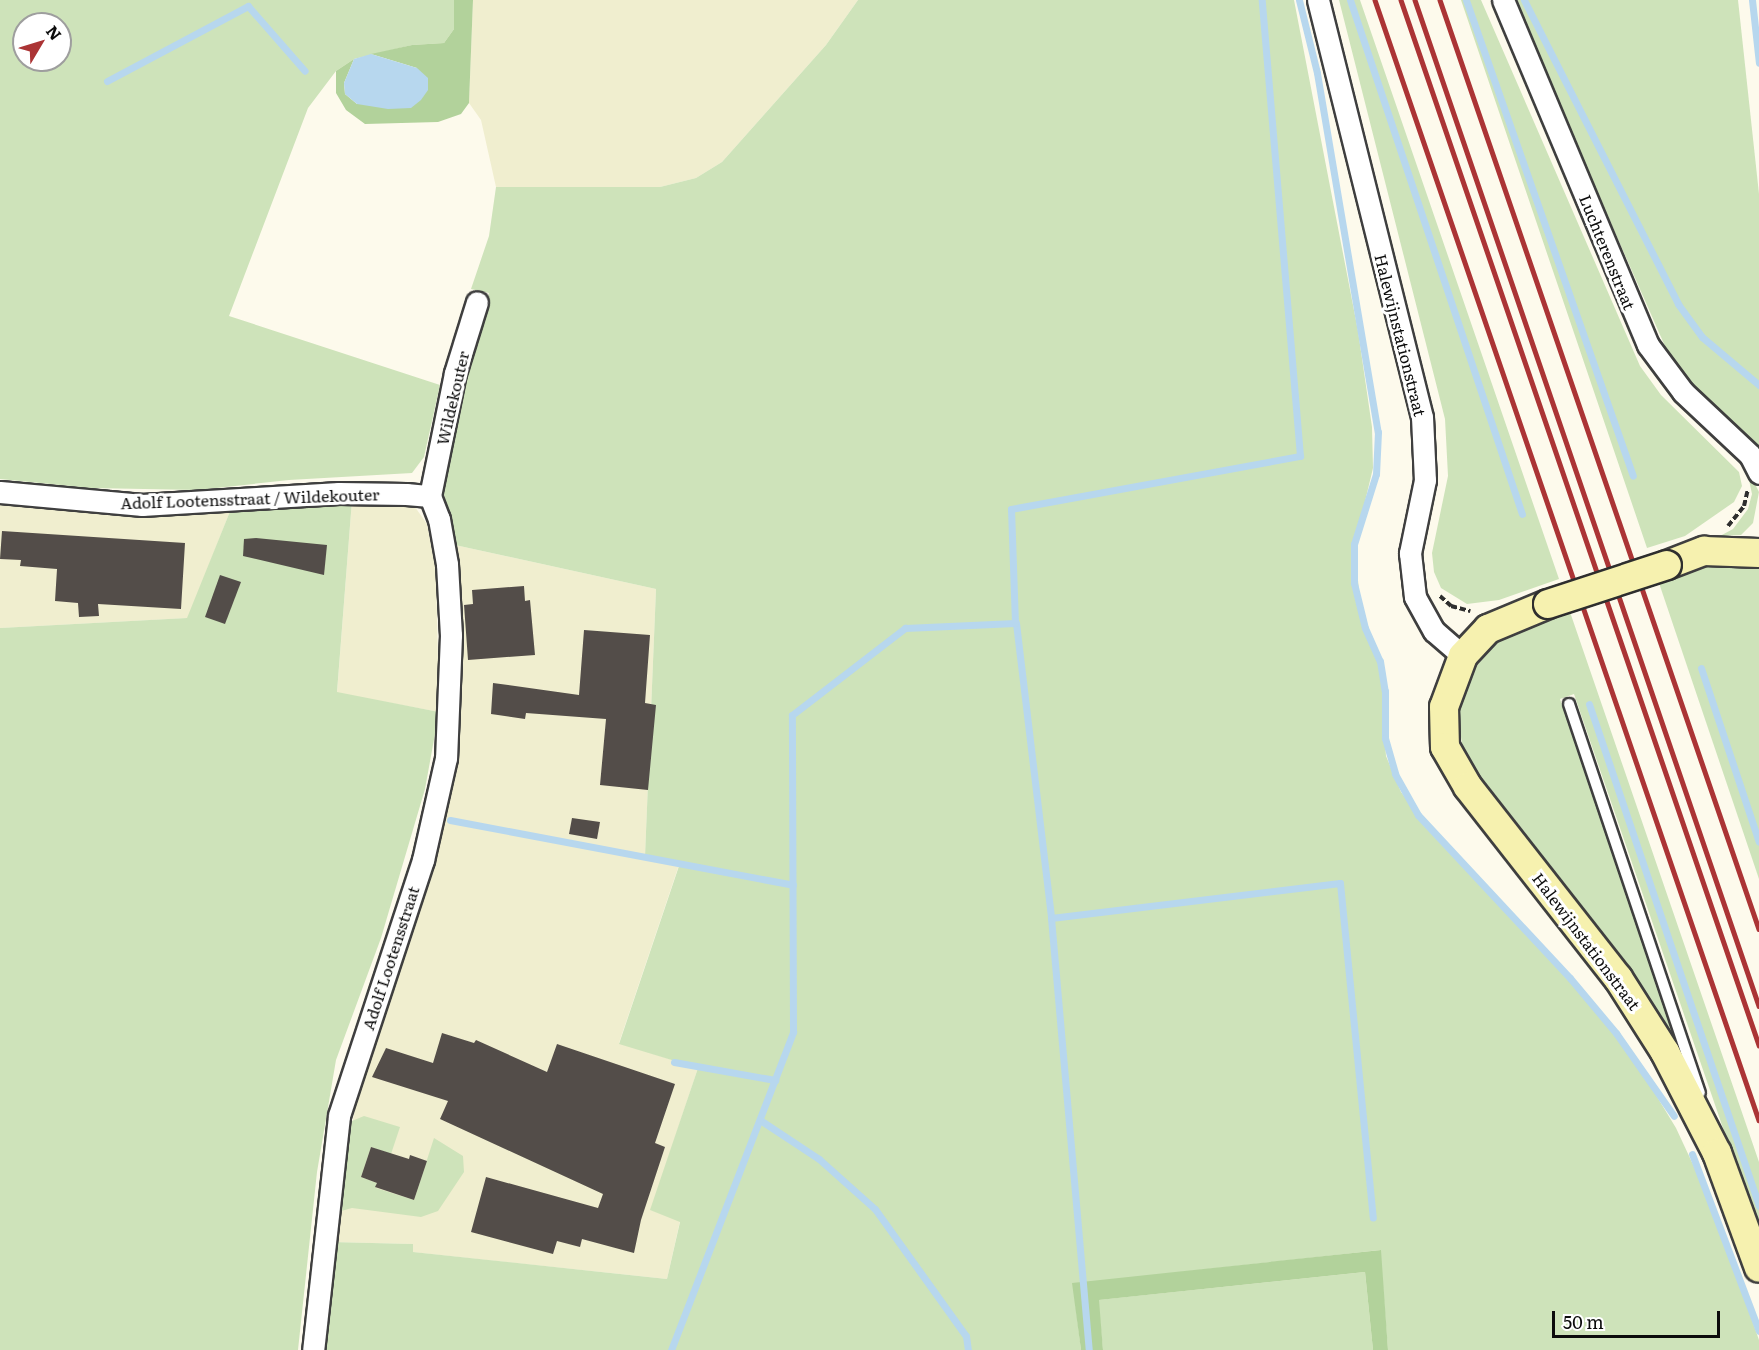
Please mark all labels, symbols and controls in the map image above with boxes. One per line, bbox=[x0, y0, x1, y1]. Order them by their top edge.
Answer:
north arrow bbox=[12, 12, 72, 72]
text: N bbox=[41, 19, 68, 45]
street label: Luchterenstraat bbox=[1576, 192, 1640, 312]
street label: Halewijnstationstraat bbox=[1372, 252, 1430, 418]
street label: Wildekouter bbox=[432, 349, 472, 447]
street label: Adolf Lootensstraat / Wildekouter bbox=[120, 484, 380, 512]
street label: Halewijnstationstraat bbox=[1529, 869, 1645, 1013]
street label: Adolf Lootensstraat bbox=[358, 884, 422, 1032]
scale bar bbox=[1555, 1299, 1723, 1337]
text: 50 m bbox=[1563, 1308, 1604, 1335]

